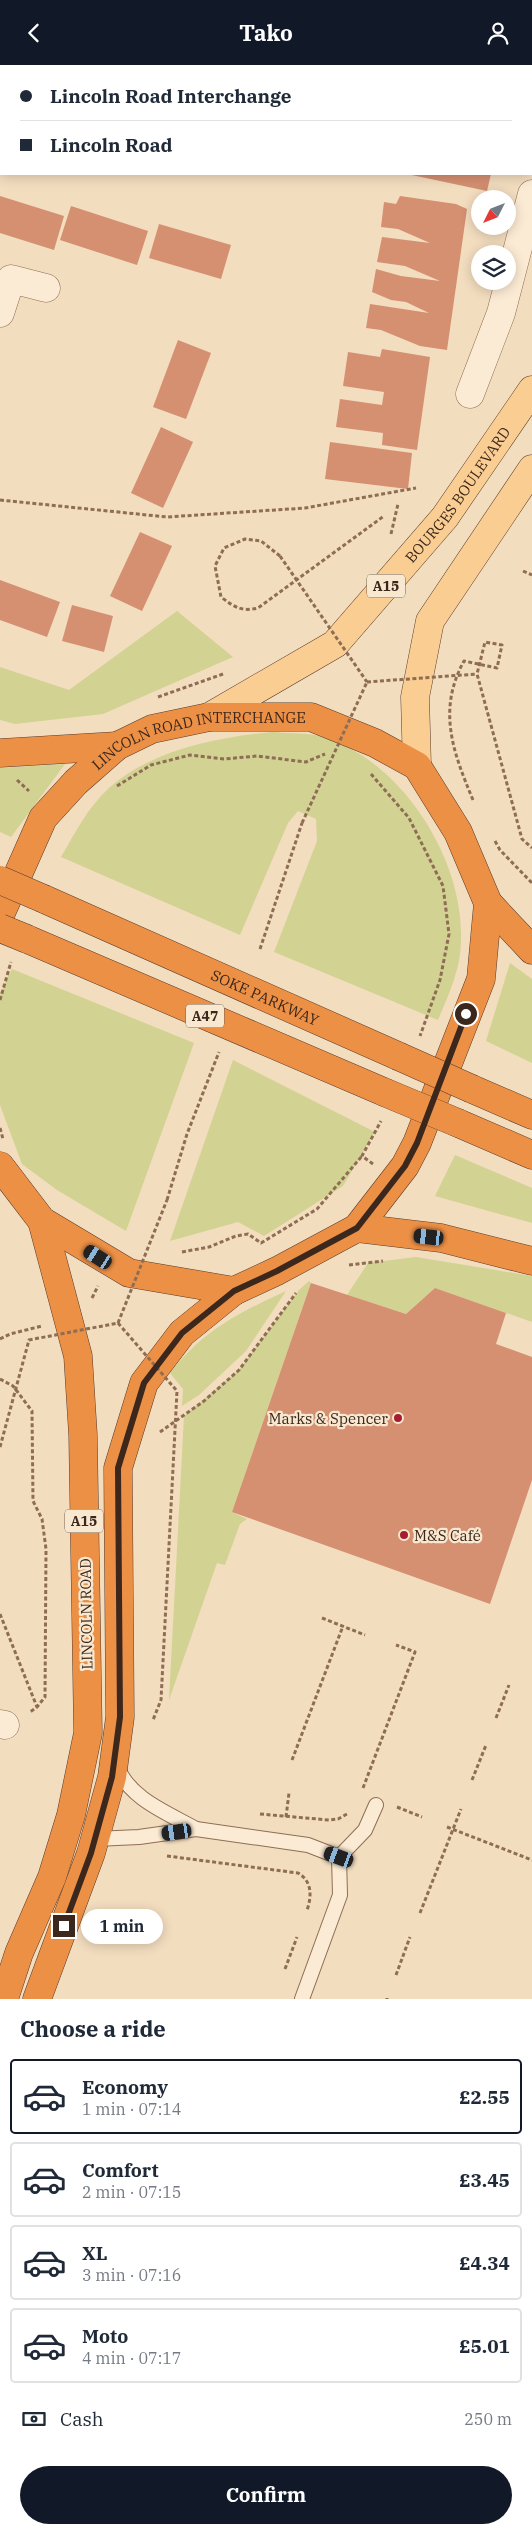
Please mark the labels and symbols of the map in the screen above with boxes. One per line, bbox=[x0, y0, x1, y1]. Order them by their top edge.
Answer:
north arrow bbox=[471, 190, 516, 235]
street label: BOURGES BOULEVARD bbox=[400, 423, 514, 566]
road number: A15 bbox=[367, 575, 405, 597]
street label: LINCOLN ROAD INTERCHANGE bbox=[87, 707, 306, 774]
street label: SOKE PARKWAY bbox=[208, 965, 323, 1030]
route start bbox=[455, 1003, 477, 1025]
road number: A47 bbox=[186, 1004, 224, 1027]
car bbox=[413, 1228, 444, 1246]
car bbox=[81, 1243, 114, 1271]
place label: Marks & Spencer bbox=[268, 1409, 388, 1428]
marker: Marks & Spencer bbox=[392, 1412, 404, 1424]
road number: A15 bbox=[65, 1509, 103, 1533]
place label: M&S Café bbox=[414, 1526, 481, 1545]
marker: M&S Café bbox=[398, 1529, 410, 1541]
street label: LINCOLN ROAD bbox=[76, 1558, 96, 1670]
car bbox=[161, 1822, 192, 1842]
car bbox=[322, 1845, 355, 1869]
callout: 1 min bbox=[82, 1909, 164, 1943]
route end bbox=[53, 1915, 75, 1937]

